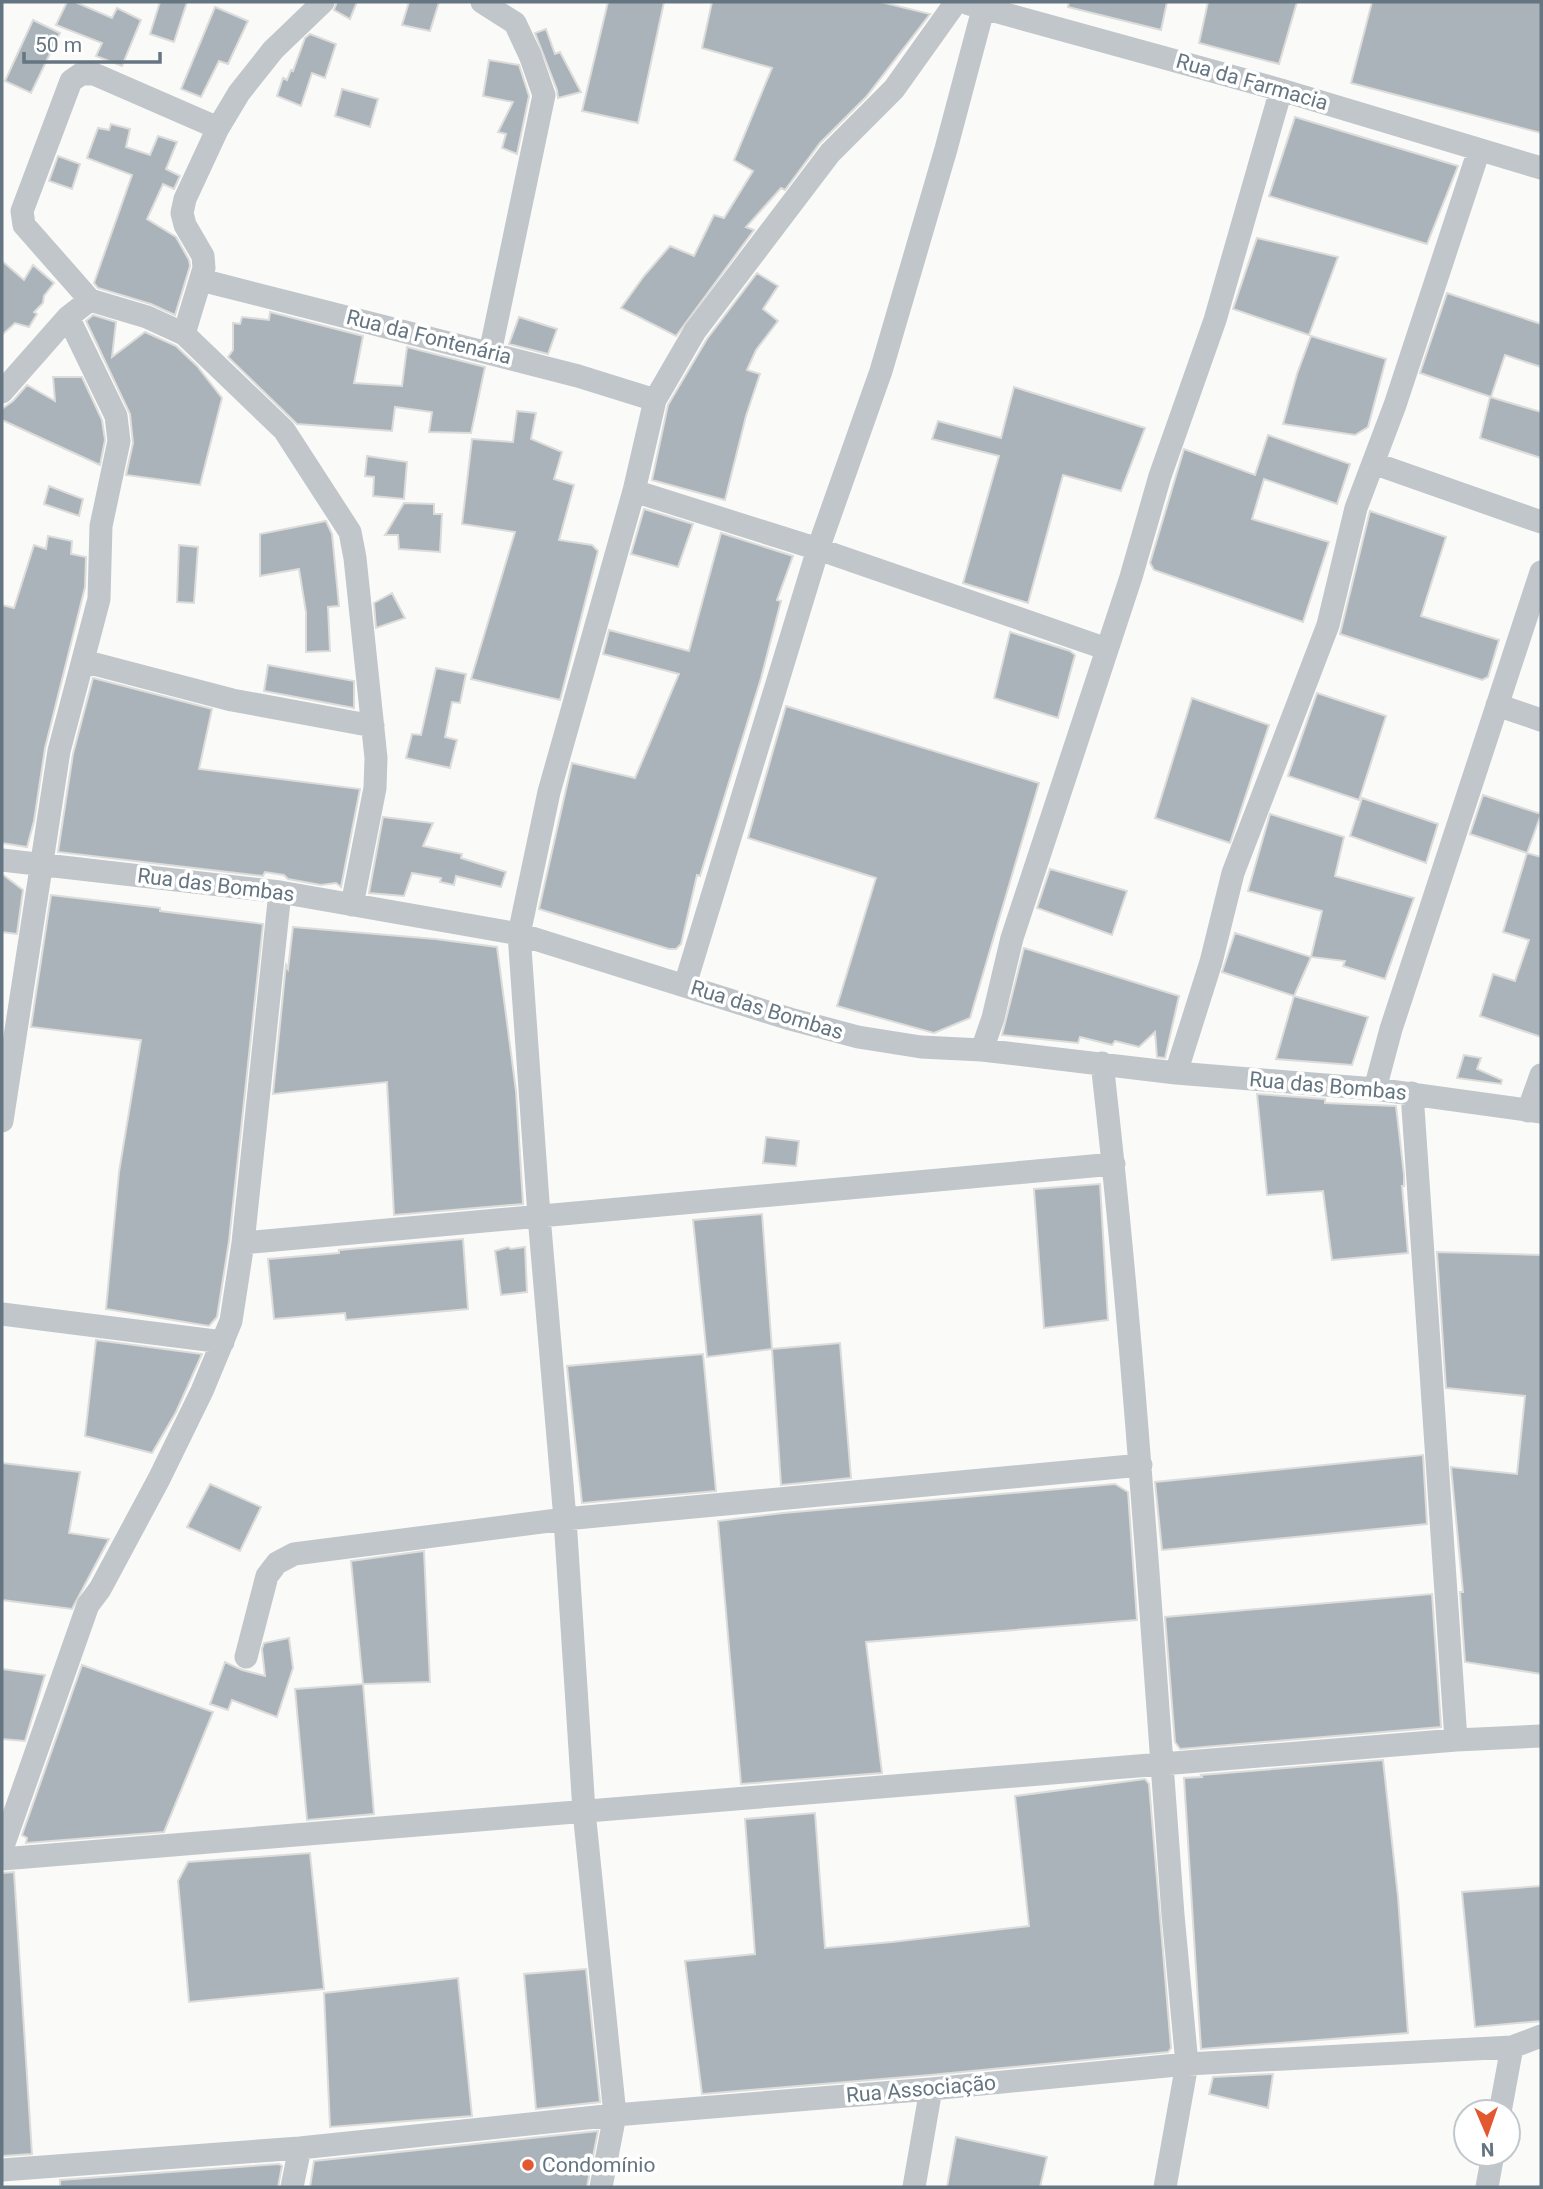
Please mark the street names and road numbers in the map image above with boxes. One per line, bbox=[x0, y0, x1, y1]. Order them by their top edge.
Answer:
street label: Rua da Farmacia bbox=[1173, 49, 1331, 115]
street label: Rua da Fontenária bbox=[344, 305, 514, 369]
street label: Rua das Bombas bbox=[136, 863, 296, 907]
street label: Rua das Bombas bbox=[688, 975, 846, 1045]
street label: Rua das Bombas bbox=[1248, 1067, 1408, 1105]
street label: Rua Associação bbox=[845, 2070, 997, 2108]

